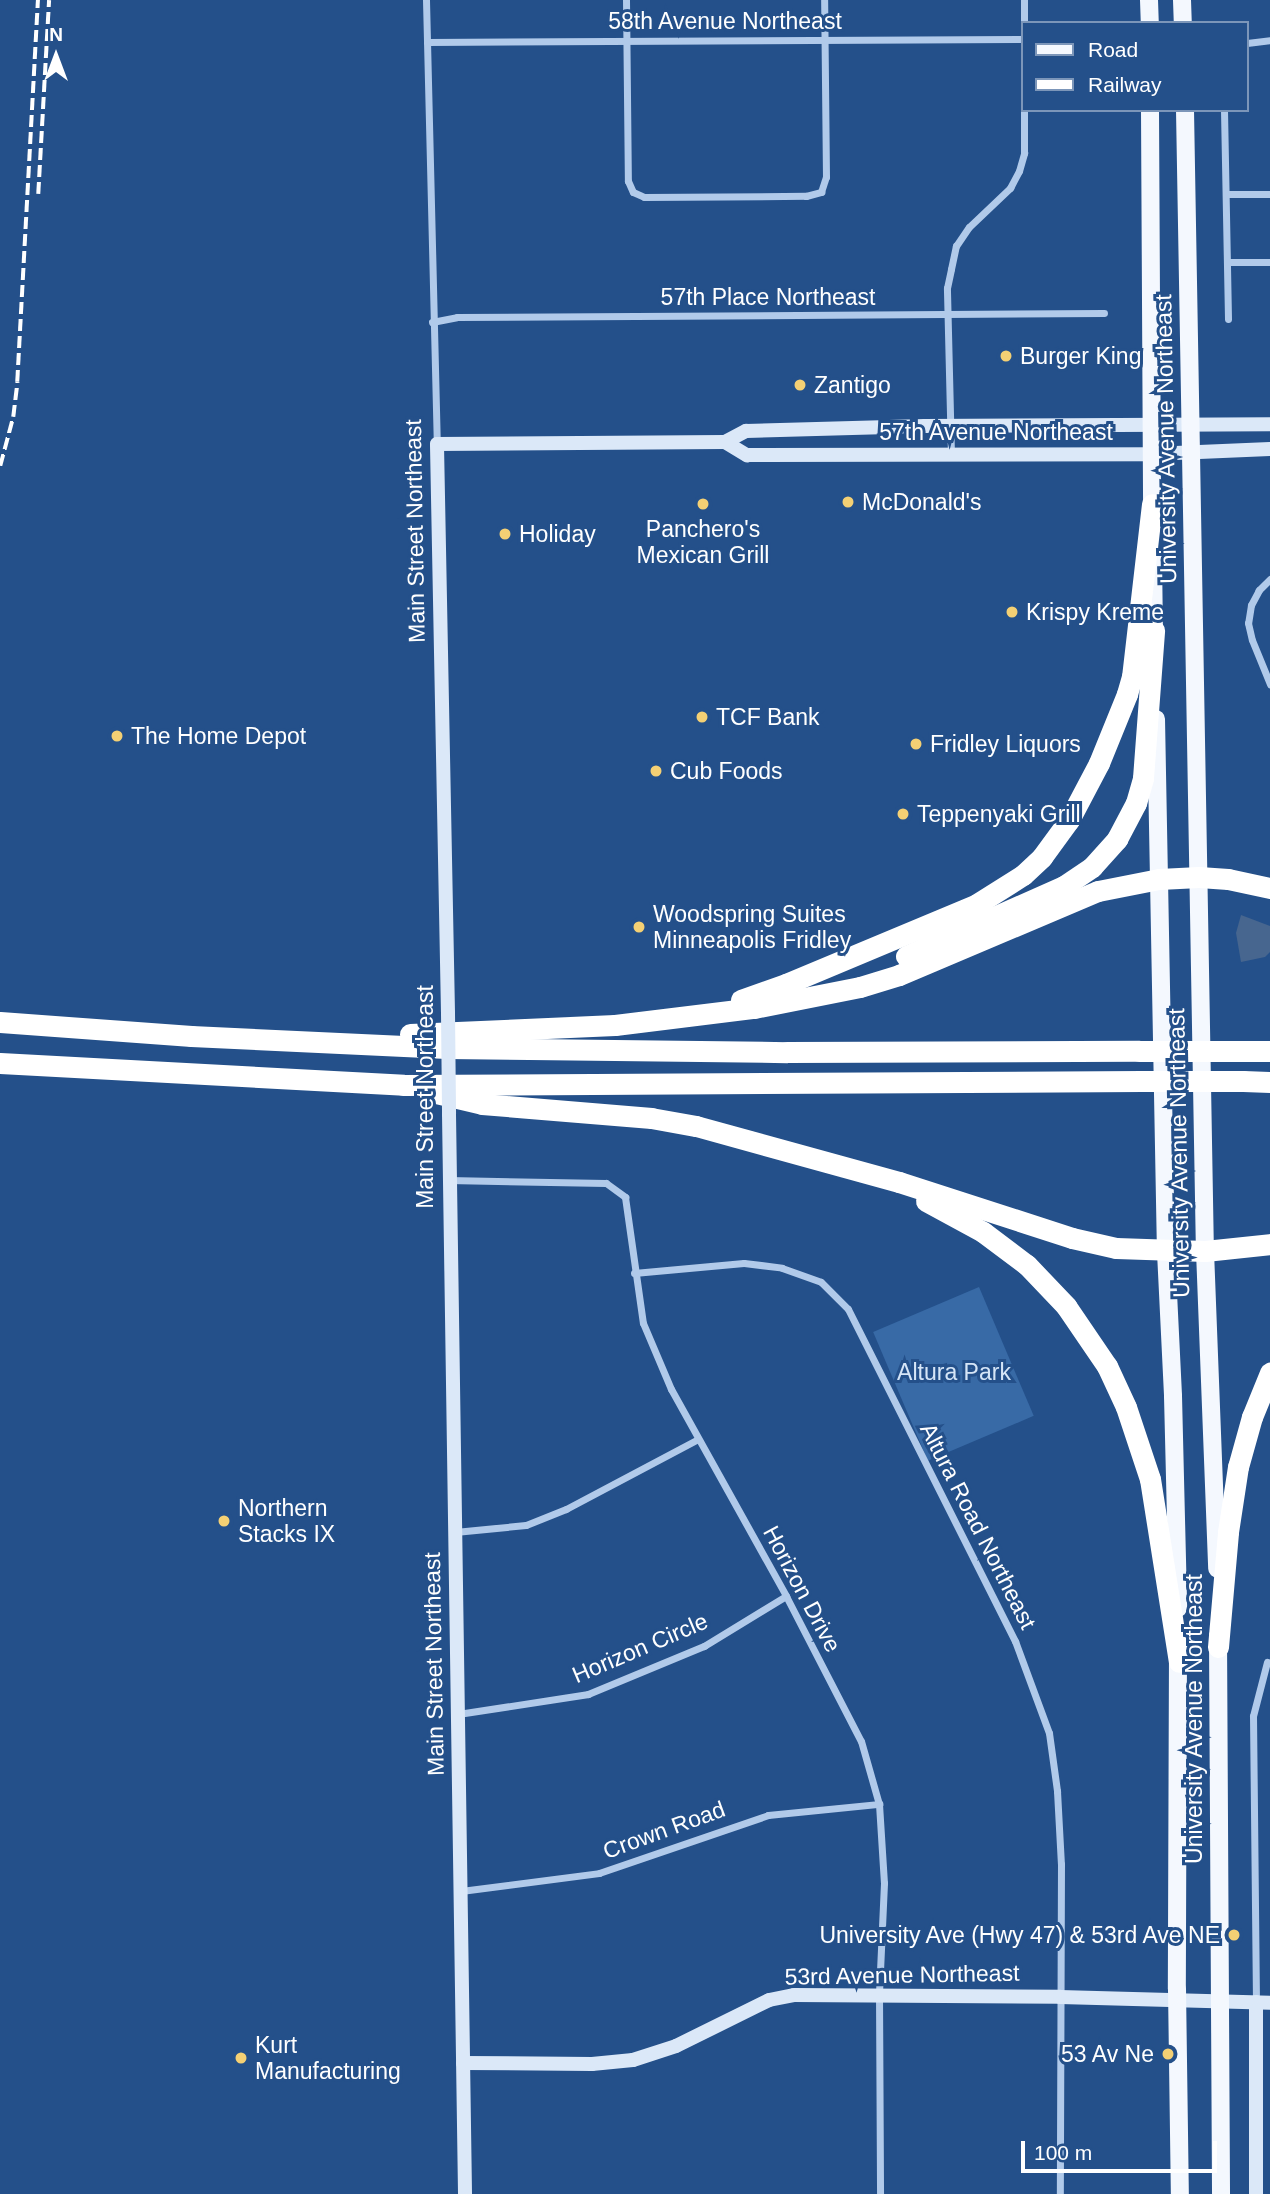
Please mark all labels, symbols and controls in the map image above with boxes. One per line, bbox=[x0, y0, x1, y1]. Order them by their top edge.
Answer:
street label: 58th Avenue Northeast bbox=[608, 7, 842, 35]
north arrow bbox=[21, 21, 91, 91]
legend bbox=[1021, 21, 1249, 112]
text: N bbox=[49, 24, 63, 45]
text: Road bbox=[1088, 38, 1138, 61]
text: Railway bbox=[1088, 73, 1162, 96]
street label: 57th Place Northeast bbox=[661, 283, 875, 311]
street label: University Avenue Northeast bbox=[1150, 293, 1182, 585]
place label: Burger King bbox=[1020, 342, 1141, 370]
marker: Burger King bbox=[998, 348, 1014, 364]
place label: Zantigo bbox=[814, 371, 891, 399]
marker: Zantigo bbox=[792, 377, 808, 393]
street label: 57th Avenue Northeast bbox=[879, 418, 1113, 446]
street label: Main Street Northeast bbox=[399, 419, 431, 643]
place label: McDonald's bbox=[862, 488, 981, 516]
marker: McDonald's bbox=[840, 494, 856, 510]
marker: Panchero's Mexican Grill bbox=[695, 496, 711, 512]
place label: Panchero's Mexican Grill bbox=[637, 515, 769, 569]
place label: Holiday bbox=[519, 520, 596, 548]
marker: Holiday bbox=[497, 526, 513, 542]
place label: Krispy Kreme bbox=[1026, 598, 1164, 626]
marker: Krispy Kreme bbox=[1004, 604, 1020, 620]
place label: TCF Bank bbox=[716, 703, 820, 731]
marker: TCF Bank bbox=[694, 709, 710, 725]
place label: The Home Depot bbox=[131, 722, 306, 750]
marker: The Home Depot bbox=[109, 728, 125, 744]
place label: Fridley Liquors bbox=[930, 730, 1081, 758]
marker: Fridley Liquors bbox=[908, 736, 924, 752]
place label: Cub Foods bbox=[670, 757, 783, 785]
marker: Cub Foods bbox=[648, 763, 664, 779]
place label: Teppenyaki Grill bbox=[917, 800, 1081, 828]
marker: Teppenyaki Grill bbox=[895, 806, 911, 822]
place label: Woodspring Suites Minneapolis Fridley bbox=[653, 900, 851, 954]
marker: Woodspring Suites Minneapolis Fridley bbox=[631, 919, 647, 935]
street label: Main Street Northeast bbox=[411, 985, 439, 1209]
street label: University Avenue Northeast bbox=[1163, 1007, 1195, 1299]
park label: Altura Park bbox=[897, 1358, 1011, 1386]
street label: Altura Road Northeast bbox=[914, 1418, 1042, 1634]
place label: Northern Stacks IX bbox=[238, 1494, 335, 1548]
marker: Northern Stacks IX bbox=[216, 1513, 232, 1529]
street label: Horizon Drive bbox=[757, 1521, 847, 1657]
street label: Main Street Northeast bbox=[418, 1552, 450, 1776]
street label: University Avenue Northeast bbox=[1180, 1573, 1208, 1865]
street label: Horizon Circle bbox=[568, 1607, 712, 1689]
street label: Crown Road bbox=[599, 1795, 729, 1865]
place label: University Ave (Hwy 47) & 53rd Ave NE bbox=[817, 1921, 1220, 1949]
marker: University Ave (Hwy 47) & 53rd Ave NE bbox=[1226, 1927, 1242, 1943]
street label: 53rd Avenue Northeast bbox=[784, 1959, 1020, 1991]
place label: Kurt Manufacturing bbox=[255, 2031, 401, 2085]
place label: 53 Av Ne bbox=[1060, 2040, 1154, 2068]
marker: 53 Av Ne bbox=[1160, 2046, 1176, 2062]
marker: Kurt Manufacturing bbox=[233, 2050, 249, 2066]
scale bar bbox=[1025, 2128, 1221, 2172]
text: 100 m bbox=[1034, 2141, 1092, 2164]

